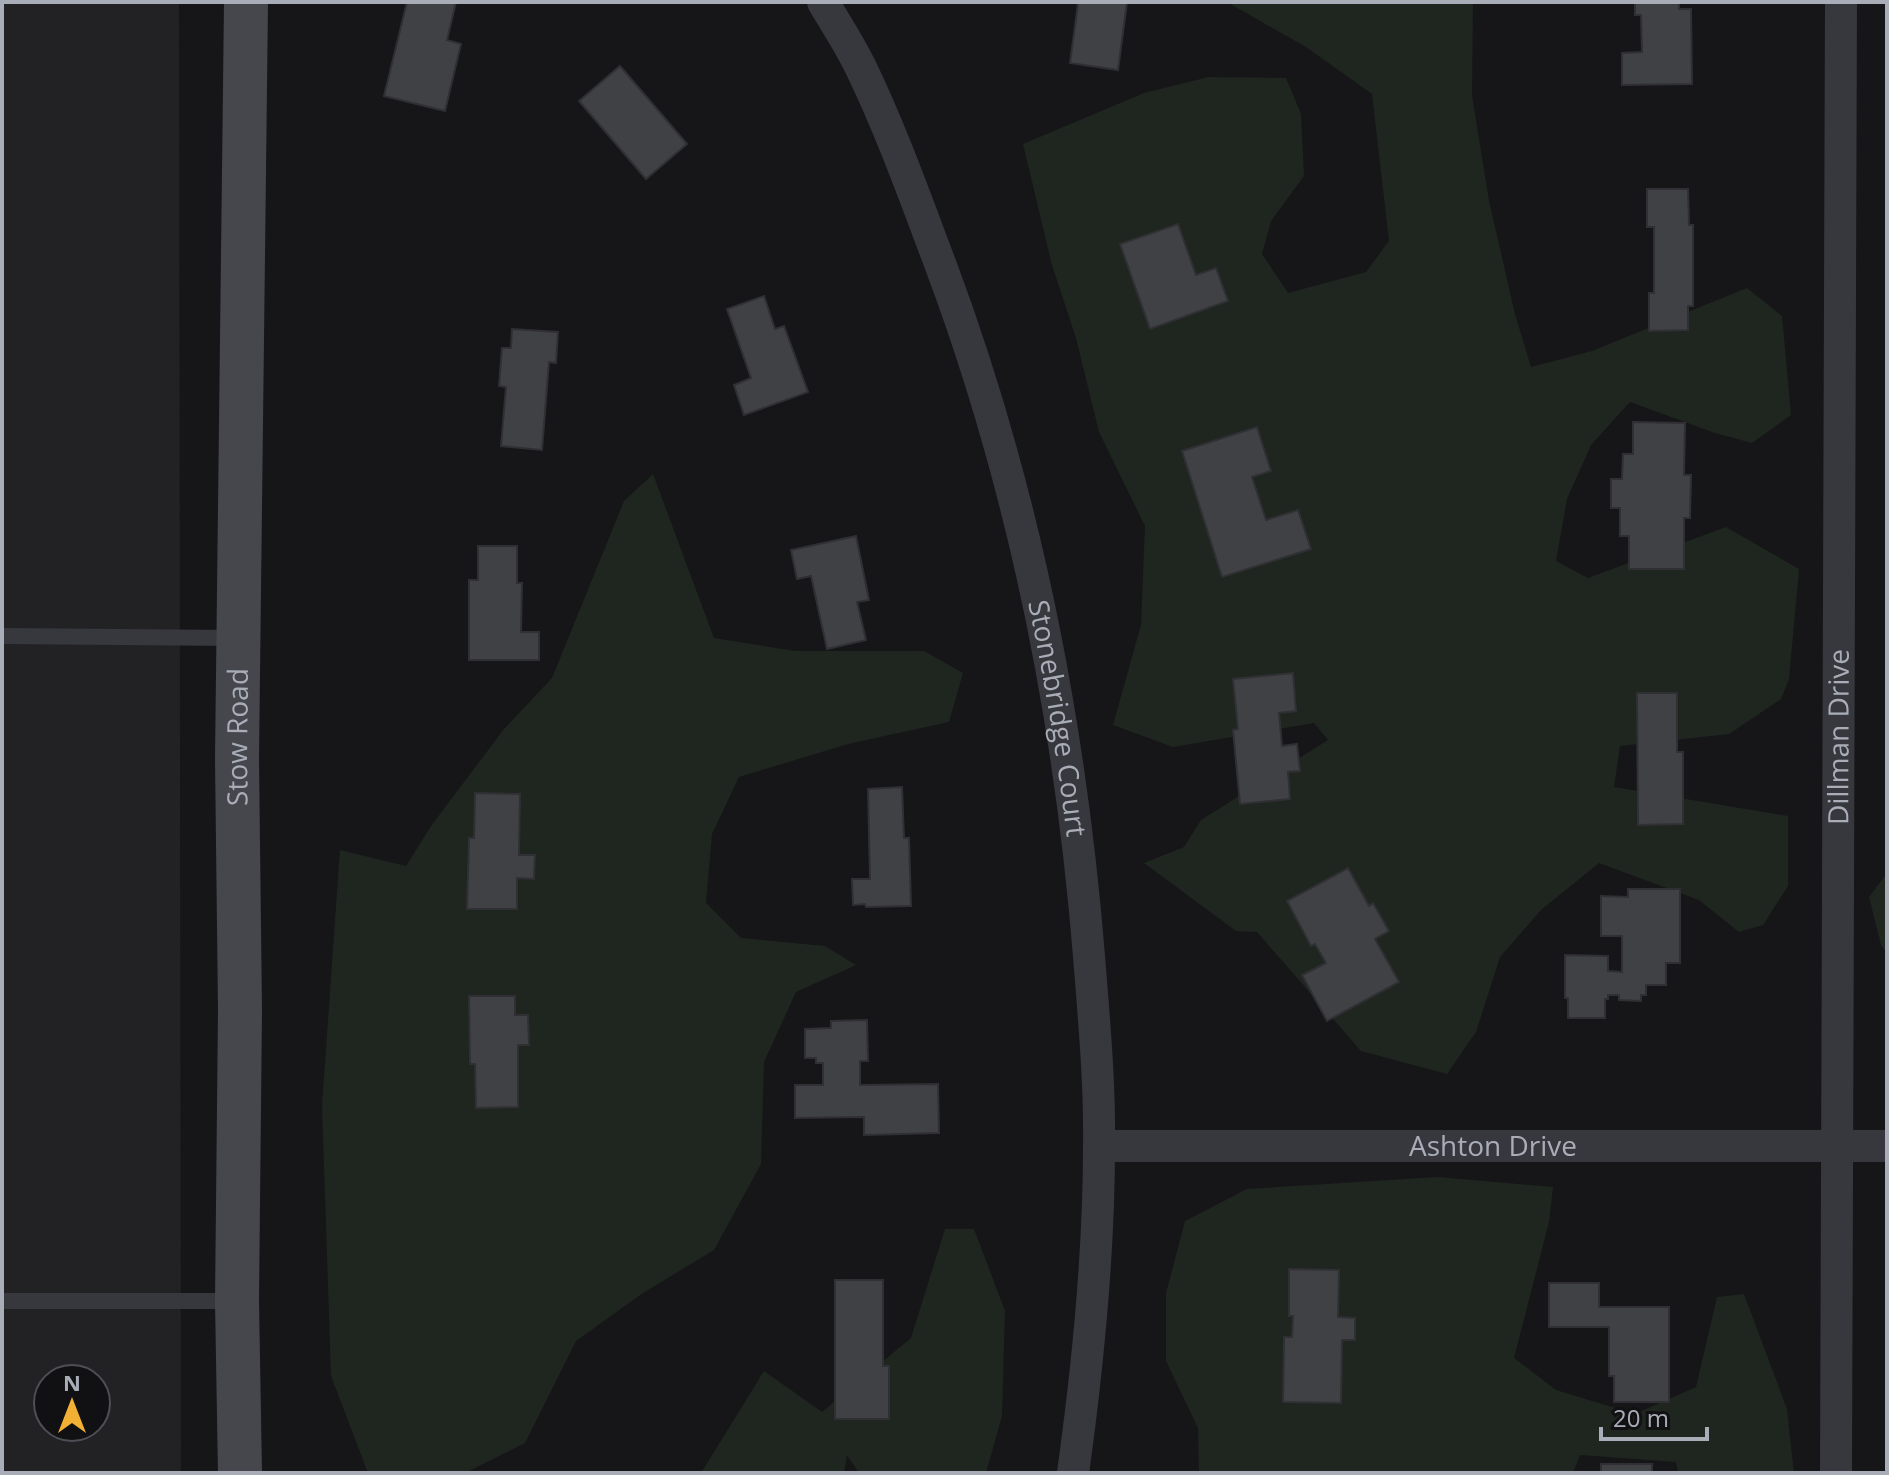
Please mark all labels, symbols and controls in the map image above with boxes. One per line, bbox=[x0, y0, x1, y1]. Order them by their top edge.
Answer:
street label: Stonebridge Court bbox=[1020, 596, 1097, 839]
street label: Dillman Drive bbox=[1818, 649, 1857, 825]
street label: Stow Road bbox=[217, 668, 256, 806]
street label: Ashton Drive bbox=[1409, 1126, 1577, 1164]
north arrow bbox=[32, 1363, 112, 1443]
text: N bbox=[63, 1367, 81, 1397]
scale bar bbox=[1601, 1391, 1707, 1441]
text: 20 m bbox=[1613, 1401, 1669, 1434]

